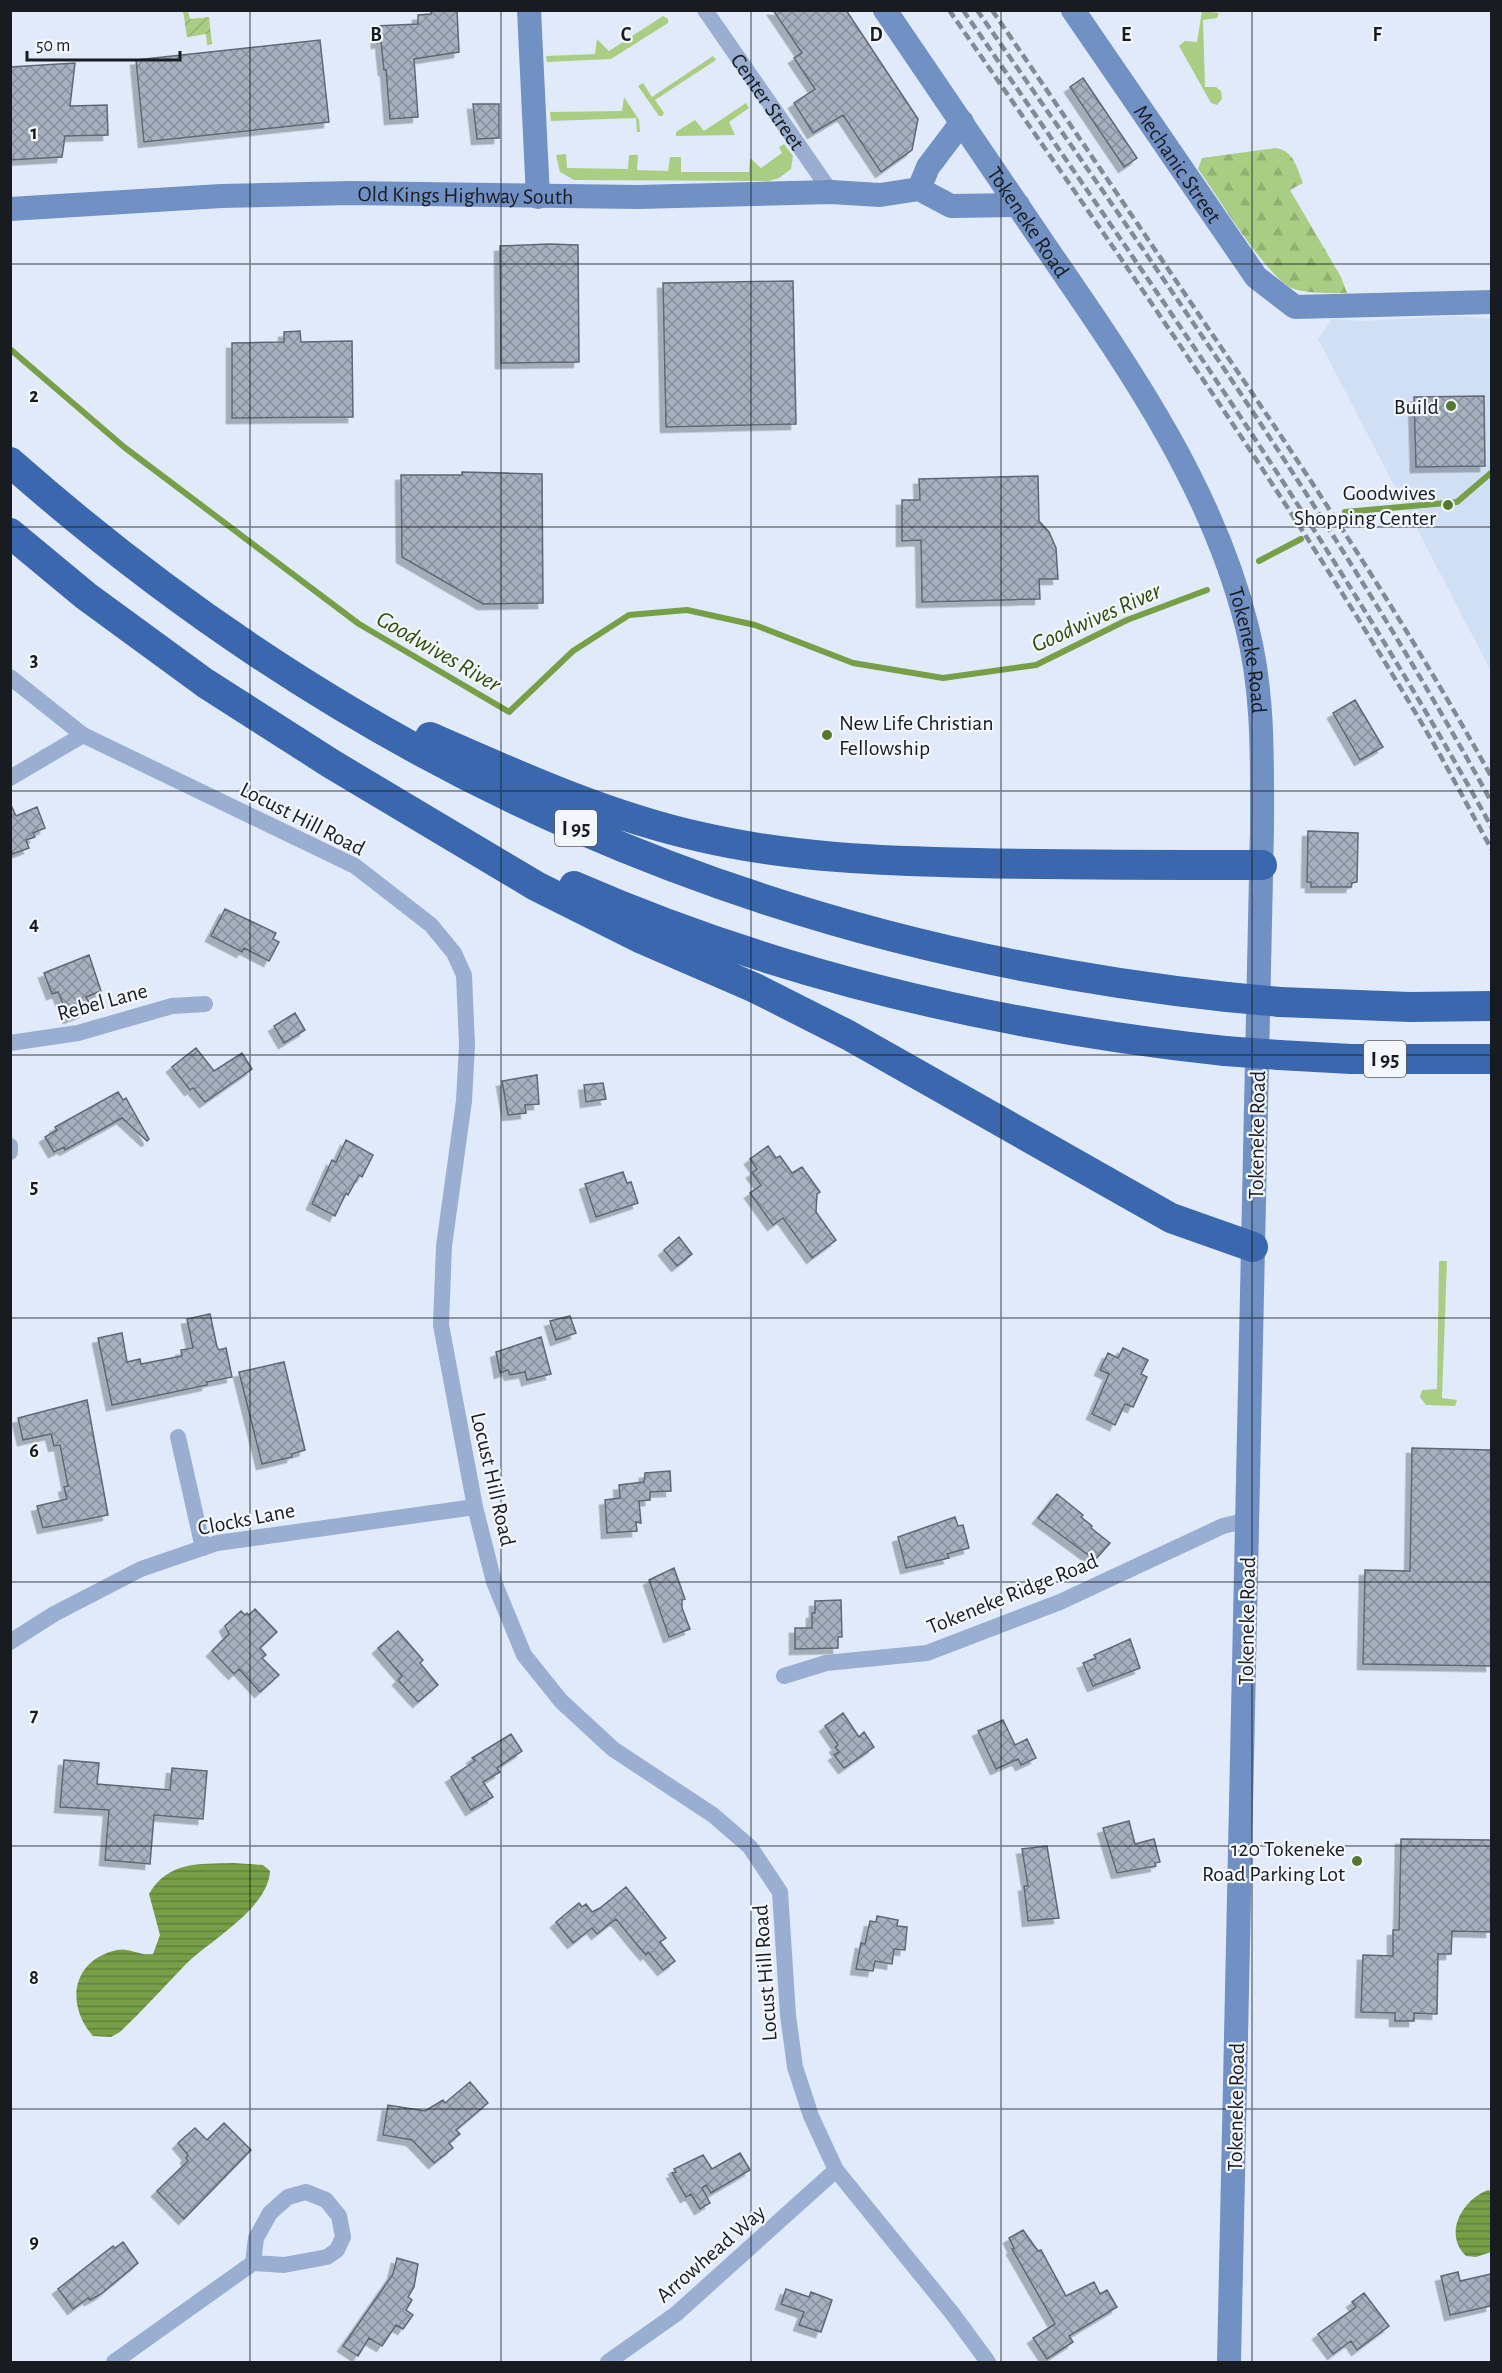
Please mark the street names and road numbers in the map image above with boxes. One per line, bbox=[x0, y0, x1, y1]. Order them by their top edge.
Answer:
street label: Center Street bbox=[726, 50, 808, 154]
street label: Mechanic Street bbox=[1129, 101, 1225, 227]
street label: Tokeneke Road bbox=[983, 163, 1073, 282]
street label: Old Kings Highway South bbox=[358, 183, 574, 208]
street label: Tokeneke Road bbox=[1224, 584, 1270, 714]
street label: Locust Hill Road bbox=[237, 778, 368, 860]
road number: I 95 bbox=[555, 810, 597, 846]
street label: Rebel Lane bbox=[55, 979, 150, 1025]
road number: I 95 bbox=[1364, 1041, 1406, 1077]
street label: Tokeneke Road bbox=[1245, 1070, 1269, 1200]
street label: Locust Hill Road bbox=[467, 1410, 519, 1548]
street label: Clocks Lane bbox=[196, 1499, 297, 1539]
street label: Tokeneke Ridge Road bbox=[924, 1550, 1101, 1638]
street label: Tokeneke Road bbox=[1235, 1556, 1259, 1686]
street label: Locust Hill Road bbox=[749, 1904, 781, 2042]
street label: Tokeneke Road bbox=[1224, 2042, 1248, 2172]
street label: Arrowhead Way bbox=[652, 2200, 770, 2307]

